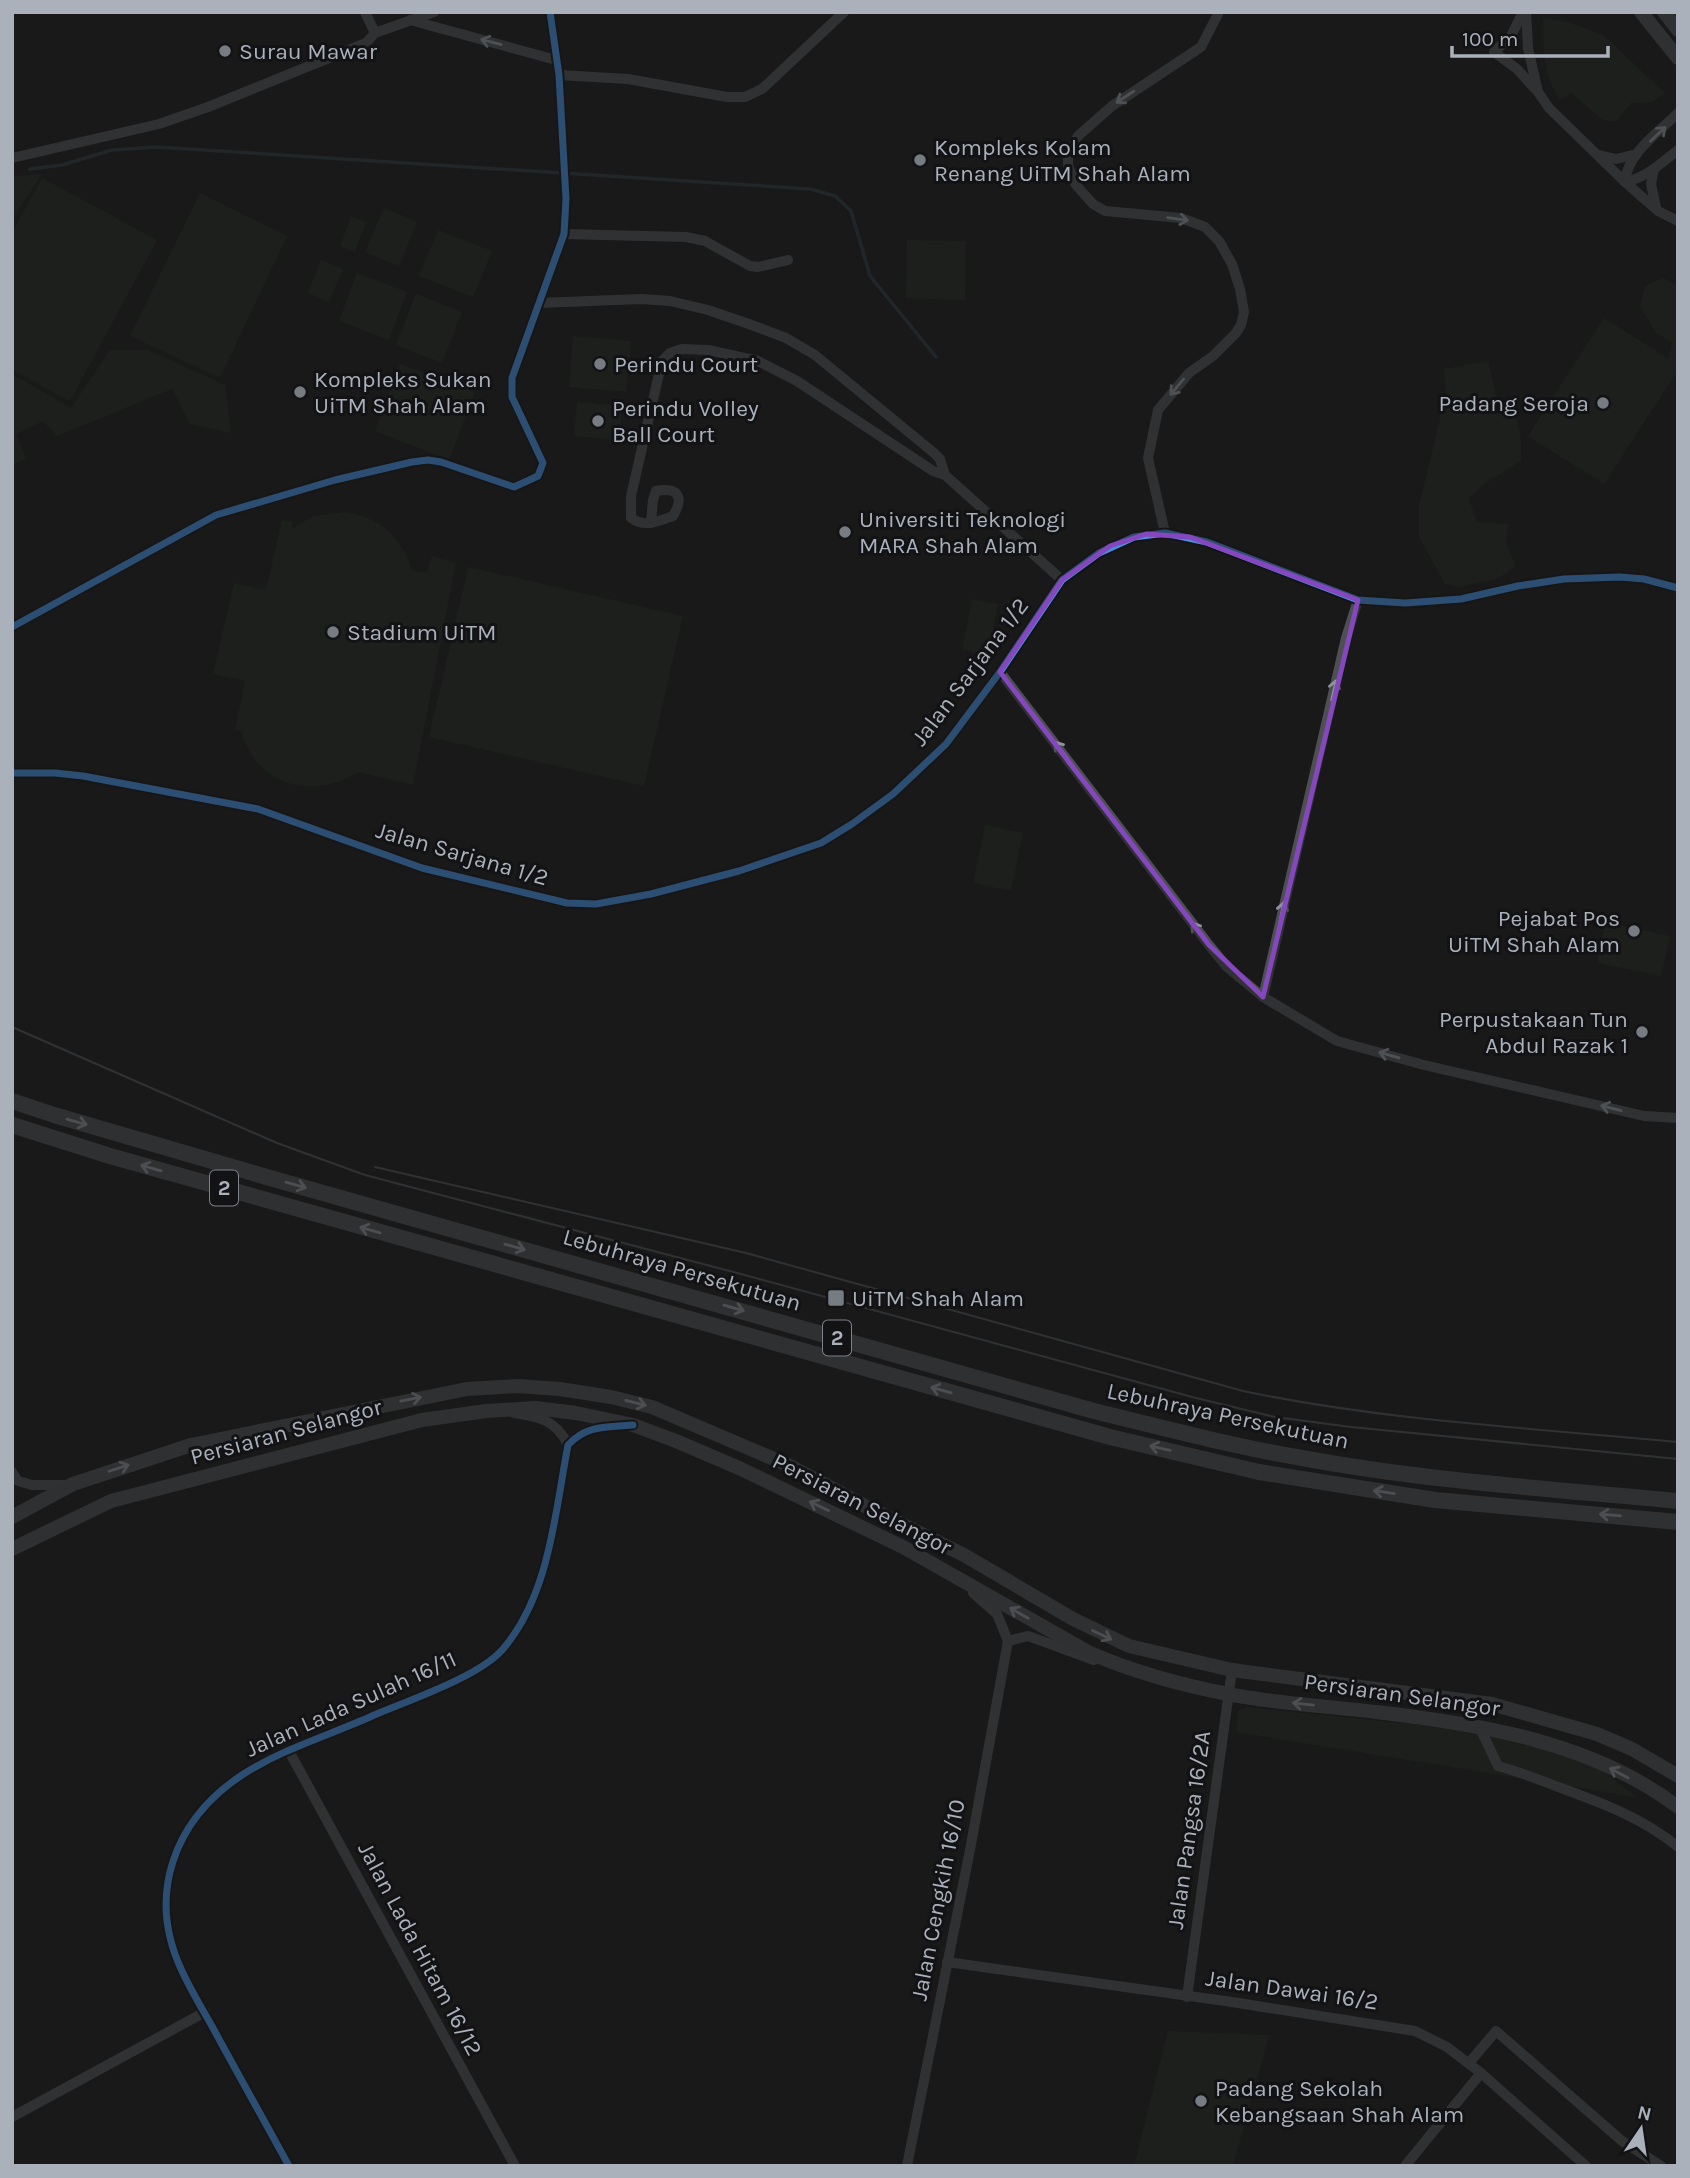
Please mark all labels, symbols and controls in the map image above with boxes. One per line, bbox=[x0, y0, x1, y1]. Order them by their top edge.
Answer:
scale bar bbox=[1452, 14, 1608, 58]
text: 100 m bbox=[1462, 27, 1519, 51]
one-way arrow bbox=[480, 35, 502, 48]
place label: Surau Mawar bbox=[239, 38, 378, 65]
marker: Surau Mawar bbox=[217, 43, 233, 59]
one-way arrow bbox=[1116, 90, 1135, 105]
one-way arrow bbox=[1649, 125, 1666, 142]
place label: Kompleks Kolam Renang UiTM Shah Alam bbox=[934, 134, 1191, 187]
marker: Kompleks Kolam Renang UiTM Shah Alam bbox=[912, 152, 928, 168]
one-way arrow bbox=[1166, 212, 1189, 225]
place label: Perindu Court bbox=[614, 351, 759, 378]
marker: Perindu Court bbox=[592, 356, 608, 372]
place label: Kompleks Sukan UiTM Shah Alam bbox=[314, 366, 492, 419]
one-way arrow bbox=[1169, 378, 1185, 396]
marker: Kompleks Sukan UiTM Shah Alam bbox=[292, 384, 308, 400]
place label: Padang Seroja bbox=[1439, 390, 1589, 417]
place label: Perindu Volley Ball Court bbox=[612, 395, 759, 448]
marker: Padang Seroja bbox=[1595, 395, 1611, 411]
marker: Perindu Volley Ball Court bbox=[590, 413, 606, 429]
place label: Universiti Teknologi MARA Shah Alam bbox=[859, 506, 1066, 559]
marker: Universiti Teknologi MARA Shah Alam bbox=[837, 524, 853, 540]
street label: Jalan Sarjana 1/2 bbox=[906, 593, 1034, 751]
place label: Stadium UiTM bbox=[347, 619, 496, 646]
marker: Stadium UiTM bbox=[325, 624, 341, 640]
one-way arrow bbox=[1328, 679, 1341, 702]
one-way arrow bbox=[1053, 742, 1068, 760]
street label: Jalan Sarjana 1/2 bbox=[373, 816, 551, 892]
one-way arrow bbox=[1276, 901, 1289, 923]
place label: Pejabat Pos UiTM Shah Alam bbox=[1448, 905, 1620, 958]
one-way arrow bbox=[1191, 923, 1206, 941]
marker: Pejabat Pos UiTM Shah Alam bbox=[1626, 923, 1642, 939]
place label: Perpustakaan Tun Abdul Razak 1 bbox=[1439, 1006, 1628, 1059]
marker: Perpustakaan Tun Abdul Razak 1 bbox=[1634, 1024, 1650, 1040]
one-way arrow bbox=[1378, 1048, 1401, 1061]
one-way arrow bbox=[1600, 1101, 1622, 1114]
one-way arrow bbox=[66, 1117, 88, 1130]
one-way arrow bbox=[140, 1161, 163, 1174]
road number: 2 bbox=[210, 1170, 238, 1206]
one-way arrow bbox=[284, 1180, 306, 1193]
one-way arrow bbox=[359, 1222, 381, 1235]
street label: Lebuhraya Persekutuan bbox=[560, 1223, 804, 1317]
one-way arrow bbox=[504, 1241, 526, 1254]
place label: UiTM Shah Alam bbox=[852, 1285, 1024, 1312]
marker: UiTM Shah Alam bbox=[826, 1288, 846, 1308]
one-way arrow bbox=[722, 1303, 744, 1316]
road number: 2 bbox=[823, 1320, 851, 1356]
street label: Lebuhraya Persekutuan bbox=[1105, 1377, 1351, 1455]
one-way arrow bbox=[930, 1382, 952, 1395]
one-way arrow bbox=[399, 1391, 422, 1405]
street label: Persiaran Selangor bbox=[187, 1393, 385, 1471]
one-way arrow bbox=[624, 1397, 647, 1411]
one-way arrow bbox=[1149, 1441, 1172, 1455]
street label: Persiaran Selangor bbox=[768, 1447, 957, 1561]
one-way arrow bbox=[107, 1461, 129, 1474]
one-way arrow bbox=[1373, 1485, 1395, 1498]
one-way arrow bbox=[809, 1499, 830, 1513]
one-way arrow bbox=[1599, 1508, 1622, 1521]
one-way arrow bbox=[1010, 1606, 1030, 1620]
one-way arrow bbox=[1091, 1628, 1112, 1642]
street label: Jalan Lada Sulah 16/11 bbox=[241, 1645, 461, 1763]
street label: Persiaran Selangor bbox=[1302, 1668, 1502, 1722]
one-way arrow bbox=[1292, 1697, 1315, 1710]
street label: Jalan Pangsa 16/2A bbox=[1162, 1729, 1216, 1931]
one-way arrow bbox=[1609, 1765, 1630, 1779]
street label: Jalan Cengkih 16/10 bbox=[905, 1797, 971, 2003]
street label: Jalan Lada Hitam 16/12 bbox=[352, 1838, 488, 2060]
street label: Jalan Dawai 16/2 bbox=[1204, 1965, 1380, 2015]
place label: Padang Sekolah Kebangsaan Shah Alam bbox=[1215, 2075, 1464, 2128]
marker: Padang Sekolah Kebangsaan Shah Alam bbox=[1193, 2093, 1209, 2109]
north arrow bbox=[1606, 2094, 1676, 2164]
text: N bbox=[1635, 2101, 1654, 2126]

